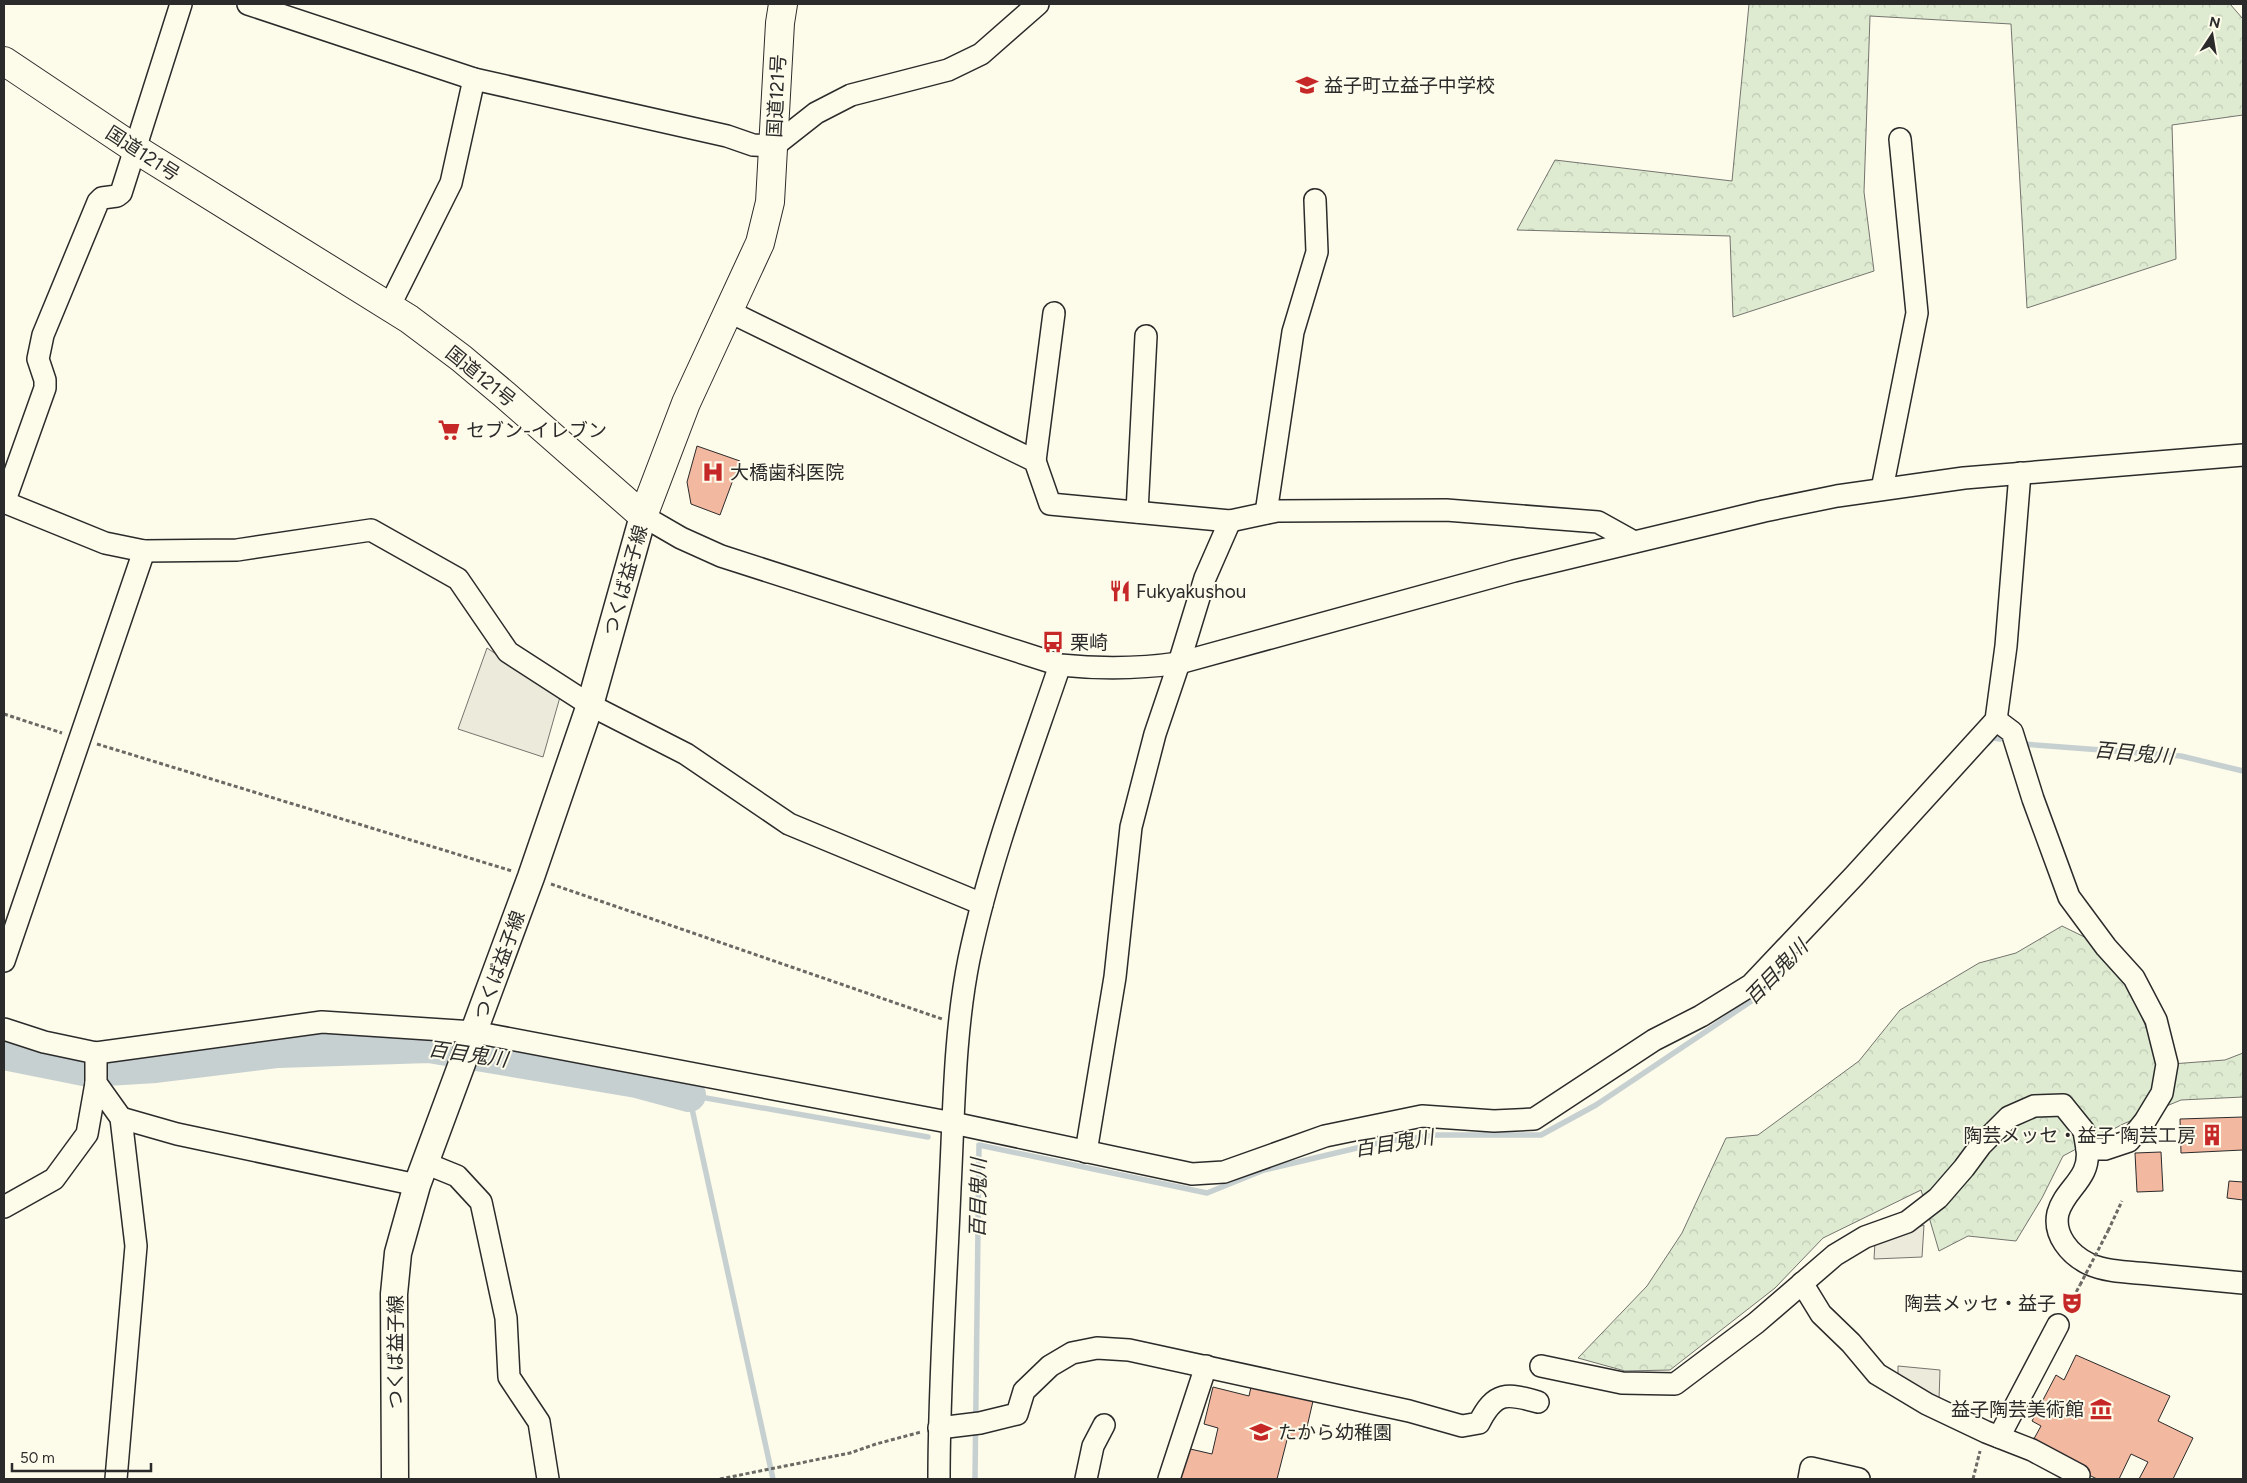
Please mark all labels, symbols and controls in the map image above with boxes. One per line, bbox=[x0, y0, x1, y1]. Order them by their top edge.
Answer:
north arrow bbox=[2187, 10, 2237, 60]
text: N bbox=[2208, 13, 2222, 32]
street label: 国道121号 bbox=[763, 54, 790, 138]
school or university icon: 益子町立益子中学校 bbox=[1294, 72, 1320, 98]
place label: 益子町立益子中学校 bbox=[1324, 74, 1495, 97]
street label: 国道121号 bbox=[102, 121, 184, 186]
street label: 国道121号 bbox=[441, 341, 520, 412]
supermarket icon: セブン-イレブン bbox=[436, 417, 462, 443]
place label: セブン-イレブン bbox=[466, 419, 607, 442]
hospital icon: 大橋歯科医院 bbox=[700, 459, 726, 485]
place label: 大橋歯科医院 bbox=[730, 461, 844, 484]
street label: つくば益子線 bbox=[599, 522, 652, 638]
restaurant icon: Fukyakushou bbox=[1107, 578, 1133, 604]
place label: Fukyakushou bbox=[1136, 580, 1246, 603]
bus stop icon: 栗崎 bbox=[1040, 629, 1066, 655]
place label: 栗崎 bbox=[1070, 631, 1108, 654]
water label: 百目鬼川 bbox=[2093, 738, 2177, 769]
street label: つくば益子線 bbox=[469, 908, 530, 1023]
water label: 百目鬼川 bbox=[1740, 933, 1814, 1009]
water label: 百目鬼川 bbox=[427, 1037, 511, 1072]
building icon: 陶芸メッセ・益子 陶芸工房 bbox=[2199, 1122, 2225, 1148]
place label: 陶芸メッセ・益子 陶芸工房 bbox=[1963, 1124, 2196, 1147]
water label: 百目鬼川 bbox=[1353, 1125, 1437, 1161]
water label: 百目鬼川 bbox=[965, 1156, 991, 1238]
theatre icon: 陶芸メッセ・益子 bbox=[2059, 1290, 2085, 1316]
place label: 陶芸メッセ・益子 bbox=[1904, 1292, 2056, 1315]
street label: つくば益子線 bbox=[384, 1295, 407, 1409]
museum icon: 益子陶芸美術館 bbox=[2088, 1396, 2114, 1422]
place label: 益子陶芸美術館 bbox=[1951, 1398, 2084, 1421]
school or university icon: たから幼稚園 bbox=[1248, 1419, 1274, 1445]
place label: たから幼稚園 bbox=[1278, 1421, 1392, 1444]
scale bar bbox=[12, 1440, 151, 1472]
text: 50 m bbox=[20, 1449, 55, 1467]

